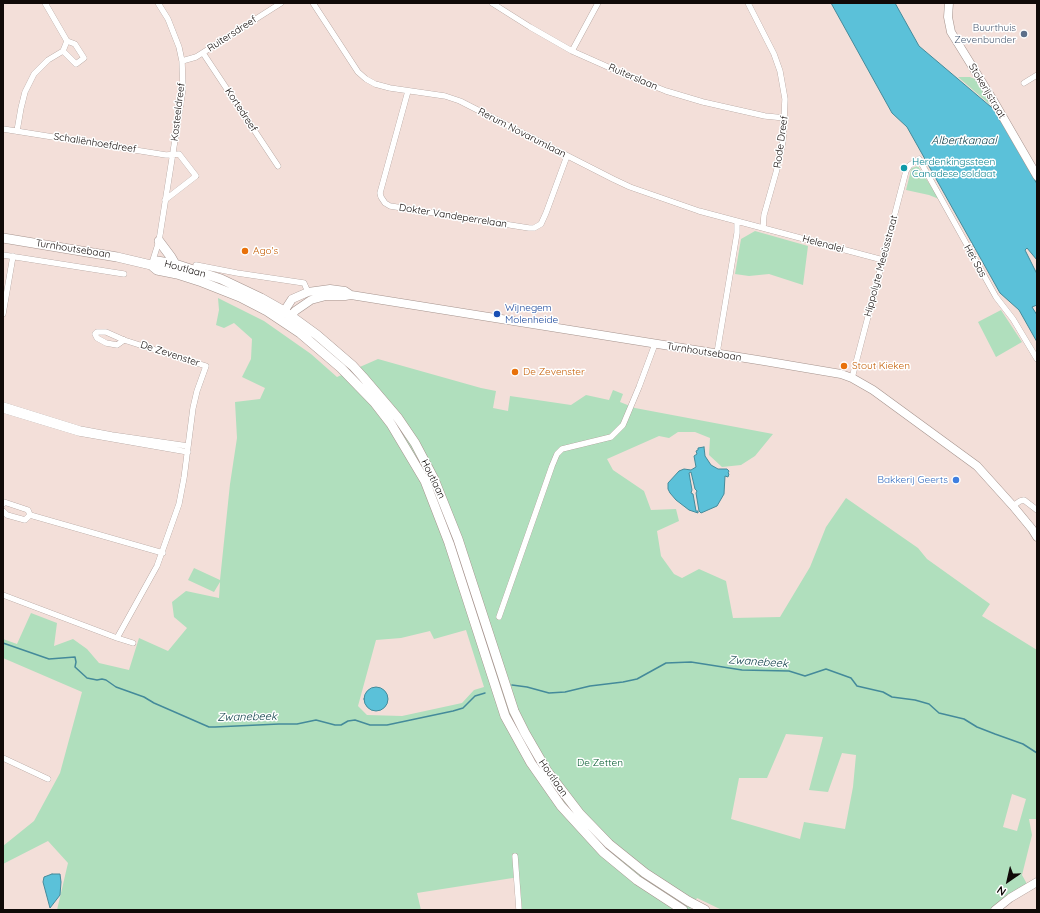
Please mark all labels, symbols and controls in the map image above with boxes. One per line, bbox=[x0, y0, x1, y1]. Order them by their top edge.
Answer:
street label: Ruitersdreef bbox=[205, 14, 259, 54]
place label: Buurthuis Zevenbunder bbox=[954, 22, 1016, 46]
marker: Buurthuis Zevenbunder bbox=[1019, 29, 1029, 39]
street label: Ruiterslaan bbox=[607, 61, 659, 93]
street label: Stokerijstraat bbox=[966, 61, 1008, 121]
street label: Kasteeldreef bbox=[168, 82, 188, 142]
street label: Kortedreef bbox=[222, 86, 260, 134]
street label: Rerum Novarumlaan bbox=[476, 106, 568, 160]
street label: Rode Dreef bbox=[771, 115, 791, 169]
street label: Schaliënhoefdreef bbox=[53, 131, 137, 155]
water label: Albertkanaal bbox=[931, 134, 997, 148]
place label: Herdenkingssteen Canadese soldaat bbox=[912, 156, 996, 180]
marker: Herdenkingssteen Canadese soldaat bbox=[899, 163, 909, 173]
street label: Dokter Vandeperrelaan bbox=[398, 202, 508, 230]
street label: Hippolyte Meeùsstraat bbox=[862, 214, 900, 318]
street label: Helenalei bbox=[801, 233, 845, 255]
street label: Turnhoutsebaan bbox=[35, 237, 111, 261]
street label: Het Sas bbox=[961, 243, 989, 279]
place label: Ago's bbox=[253, 245, 278, 257]
marker: Ago's bbox=[240, 246, 250, 256]
street label: Houtlaan bbox=[163, 258, 207, 280]
place label: Wijnegem Molenheide bbox=[505, 302, 558, 326]
marker: Wijnegem Molenheide bbox=[492, 309, 502, 319]
street label: De Zevenster bbox=[139, 339, 201, 369]
street label: Turnhoutsebaan bbox=[666, 340, 742, 364]
place label: Stout Kieken bbox=[852, 360, 910, 372]
marker: Stout Kieken bbox=[839, 361, 849, 371]
place label: De Zevenster bbox=[523, 366, 585, 378]
marker: De Zevenster bbox=[510, 367, 520, 377]
street label: Houtlaan bbox=[418, 457, 448, 501]
place label: Bakkerij Geerts bbox=[878, 474, 948, 486]
marker: Bakkerij Geerts bbox=[951, 475, 961, 485]
water label: Zwanebeek bbox=[728, 653, 788, 671]
water label: Zwanebeek bbox=[217, 710, 277, 724]
street label: Houtlaan bbox=[536, 757, 570, 799]
park label: De Zetten bbox=[577, 757, 623, 769]
north arrow bbox=[988, 861, 1028, 901]
text: N bbox=[994, 883, 1009, 899]

